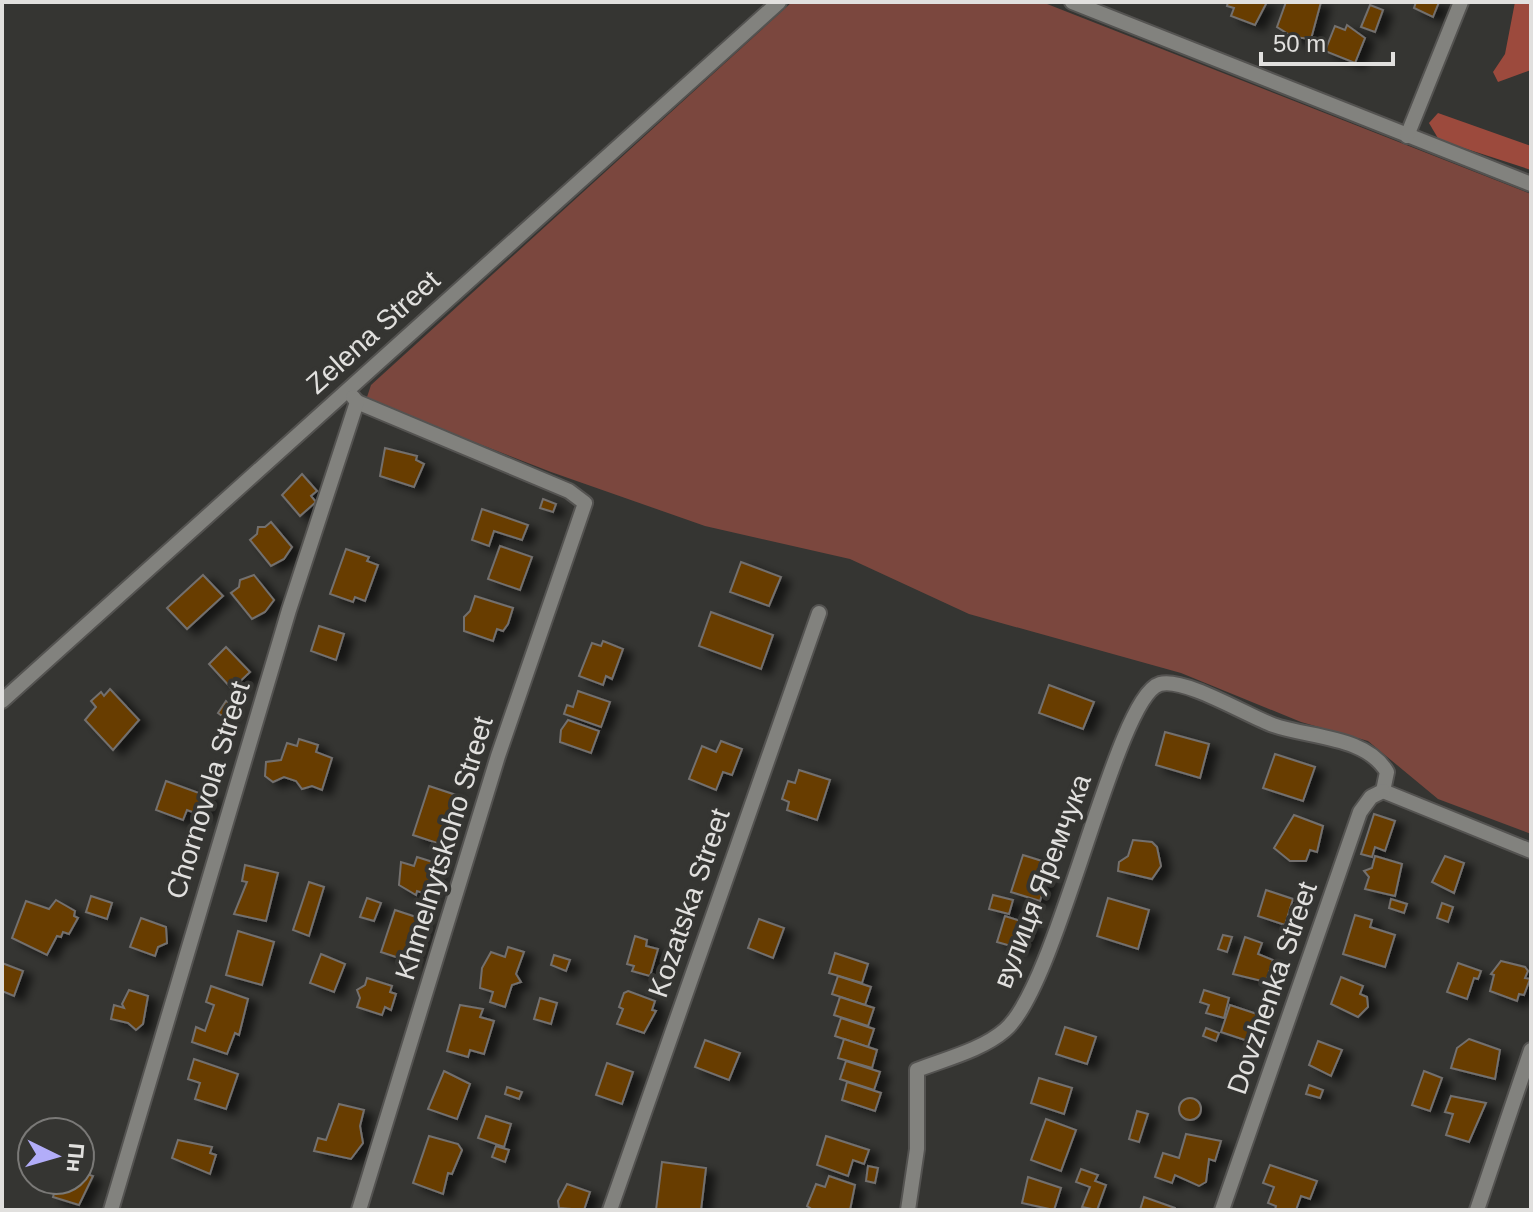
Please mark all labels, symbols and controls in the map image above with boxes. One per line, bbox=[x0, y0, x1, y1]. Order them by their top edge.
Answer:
scale bar bbox=[1261, 16, 1393, 66]
text: 50 m bbox=[1273, 30, 1326, 57]
street label: Zelena Street bbox=[300, 264, 446, 400]
street label: Chornovola Street bbox=[160, 677, 256, 902]
street label: Khmelnytskoho Street bbox=[389, 712, 499, 984]
street label: вулиця Яремчука bbox=[987, 769, 1097, 992]
street label: Kozatska Street bbox=[642, 804, 736, 1001]
street label: Dovzhenka Street bbox=[1221, 878, 1323, 1098]
north arrow bbox=[16, 1116, 96, 1196]
text: Пн bbox=[62, 1142, 89, 1173]

